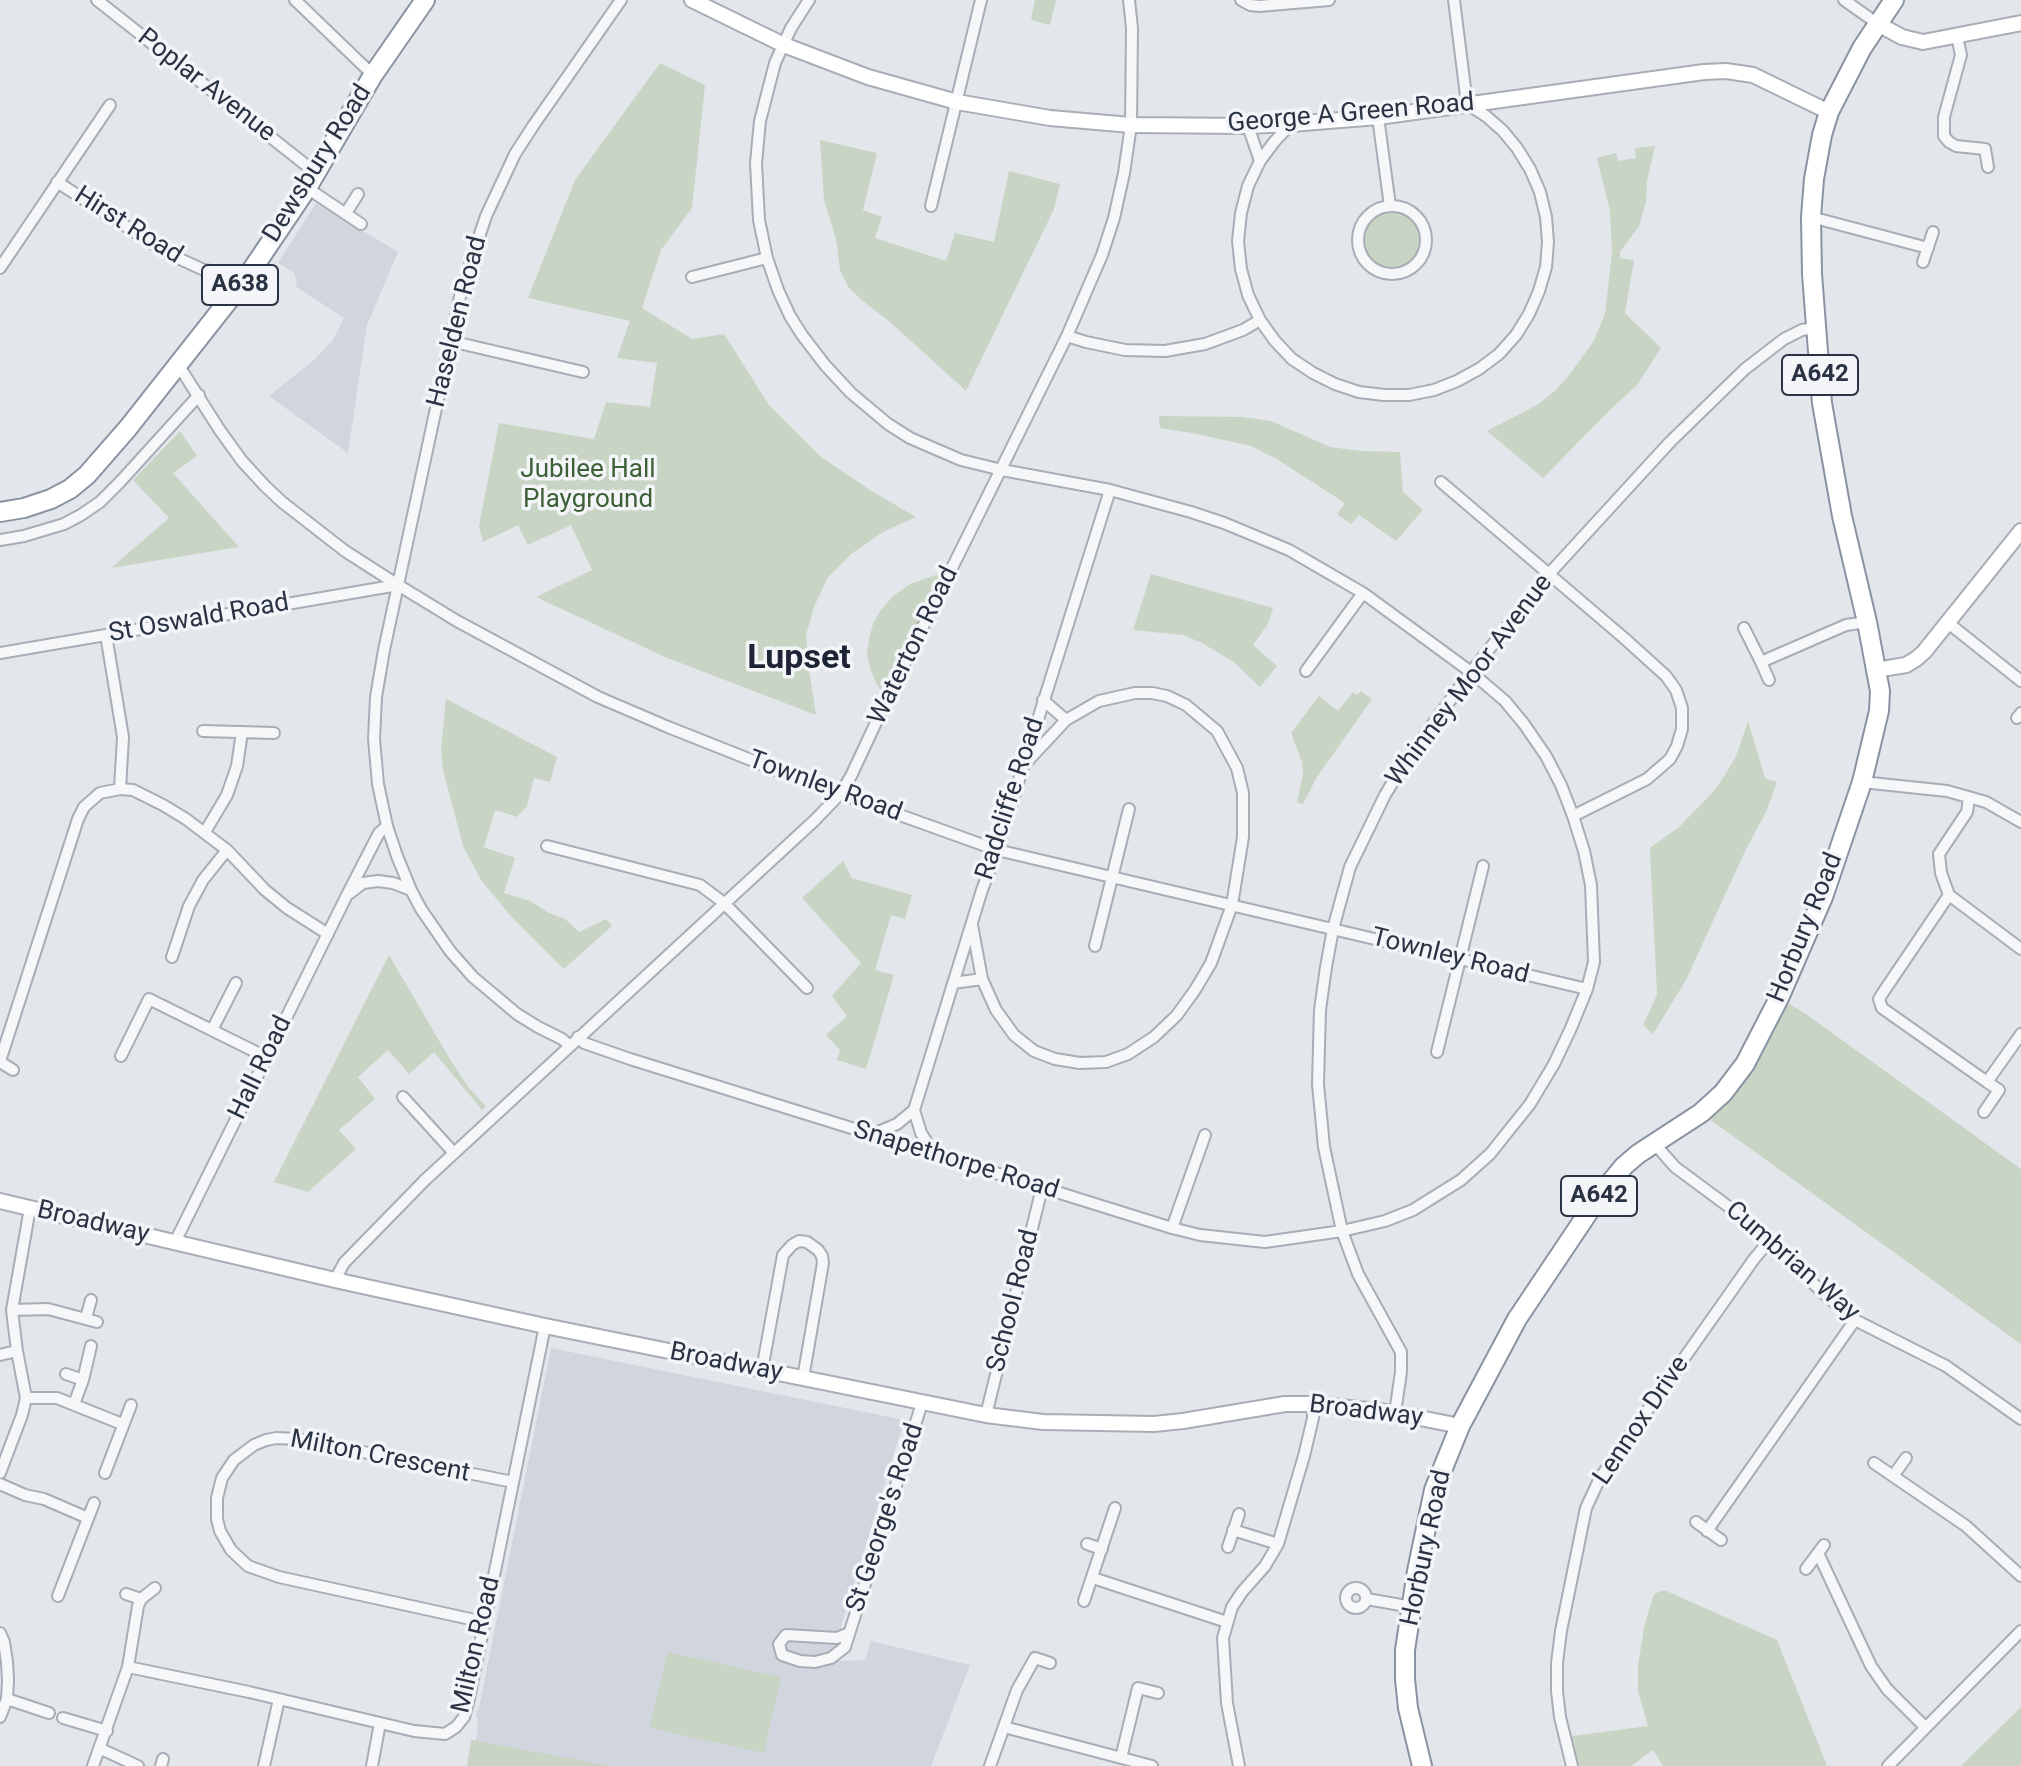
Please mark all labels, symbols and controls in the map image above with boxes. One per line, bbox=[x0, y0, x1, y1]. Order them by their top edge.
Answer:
street label: Poplar Avenue bbox=[131, 22, 281, 150]
street label: Dewsbury Road bbox=[257, 79, 379, 249]
street label: George A Green Road bbox=[1226, 88, 1476, 140]
street label: Hirst Road bbox=[68, 181, 188, 271]
street label: Haselden Road bbox=[422, 233, 494, 411]
road number: A638 bbox=[202, 265, 278, 305]
road number: A642 bbox=[1782, 355, 1858, 395]
park label: Jubilee Hall Playground bbox=[520, 454, 656, 516]
street label: Waterton Road bbox=[862, 562, 966, 730]
street label: Whinney Moor Avenue bbox=[1380, 569, 1560, 793]
street label: St Oswald Road bbox=[106, 588, 292, 650]
district label: Lupset bbox=[747, 639, 851, 679]
street label: Radcliffe Road bbox=[970, 714, 1052, 884]
street label: Townley Road bbox=[744, 745, 906, 829]
street label: Horbury Road bbox=[1762, 849, 1850, 1007]
street label: Townley Road bbox=[1368, 922, 1532, 992]
street label: Hall Road bbox=[223, 1011, 299, 1125]
street label: Snapethorpe Road bbox=[849, 1115, 1063, 1207]
road number: A642 bbox=[1561, 1176, 1637, 1216]
street label: Broadway bbox=[34, 1195, 152, 1251]
street label: Cumbrian Way bbox=[1719, 1195, 1865, 1329]
street label: School Road bbox=[981, 1227, 1047, 1375]
street label: Broadway bbox=[667, 1337, 785, 1389]
street label: Lennox Drive bbox=[1587, 1351, 1697, 1491]
street label: Broadway bbox=[1307, 1390, 1425, 1434]
street label: St George's Road bbox=[841, 1420, 931, 1616]
street label: Milton Crescent bbox=[288, 1424, 472, 1490]
street label: Horbury Road bbox=[1395, 1467, 1459, 1629]
street label: Milton Road bbox=[446, 1574, 508, 1716]

